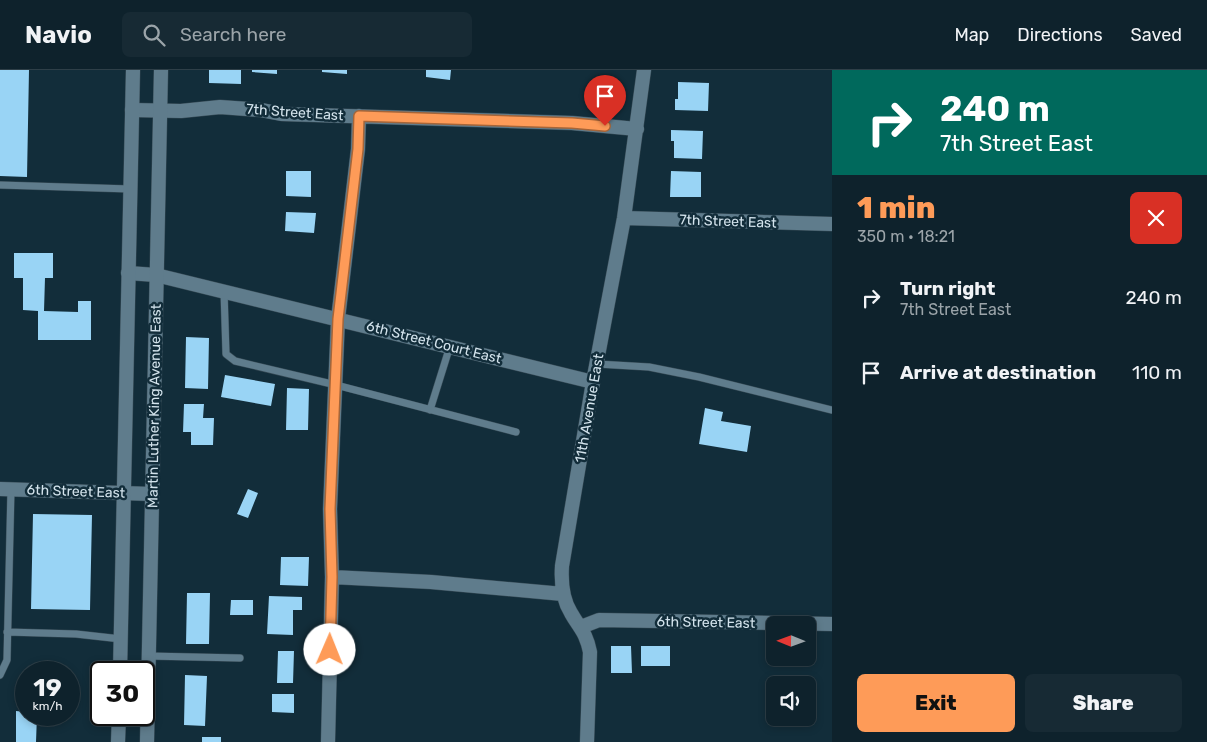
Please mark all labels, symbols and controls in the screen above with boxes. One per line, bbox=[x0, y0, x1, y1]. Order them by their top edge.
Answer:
search box bbox=[122, 12, 472, 57]
text: Navio bbox=[25, 21, 92, 49]
icon: search bbox=[140, 21, 168, 49]
text: Search here bbox=[180, 23, 286, 46]
text: Map bbox=[954, 24, 989, 46]
text: Directions bbox=[1017, 24, 1103, 46]
text: Saved bbox=[1131, 24, 1182, 46]
pin bbox=[584, 75, 626, 126]
icon: arrive bbox=[591, 82, 619, 110]
text: 240 m bbox=[940, 88, 1050, 130]
icon: right bbox=[857, 90, 922, 155]
street label: 7th Street East bbox=[246, 101, 345, 124]
text: 7th Street East bbox=[940, 130, 1093, 157]
text: 1 min bbox=[857, 190, 935, 226]
button: close bbox=[1130, 192, 1182, 244]
street label: 7th Street East bbox=[679, 211, 777, 232]
text: 350 m · 18:21 bbox=[857, 227, 955, 246]
text: Turn right bbox=[900, 277, 995, 300]
icon: right bbox=[857, 284, 885, 312]
text: 240 m bbox=[1126, 286, 1182, 309]
text: 7th Street East bbox=[900, 300, 1011, 319]
street label: Martin Luther King Avenue East bbox=[144, 303, 165, 508]
street label: 6th Street Court East bbox=[365, 317, 504, 368]
street label: 11th Avenue East bbox=[572, 352, 608, 464]
icon: arrive bbox=[857, 359, 885, 387]
text: Arrive at destination bbox=[900, 361, 1096, 384]
text: 110 m bbox=[1132, 361, 1182, 384]
street label: 6th Street East bbox=[26, 481, 126, 502]
street label: 6th Street East bbox=[657, 613, 756, 632]
north arrow bbox=[766, 616, 816, 666]
map controls bbox=[766, 616, 816, 726]
position arrow bbox=[303, 623, 355, 675]
speed limit sign: 30 bbox=[90, 661, 155, 726]
text: 19 bbox=[33, 673, 62, 702]
button: Exit bbox=[857, 674, 1015, 732]
button: Share bbox=[1025, 674, 1182, 732]
button: sound bbox=[766, 676, 816, 726]
text: km/h bbox=[33, 699, 62, 713]

